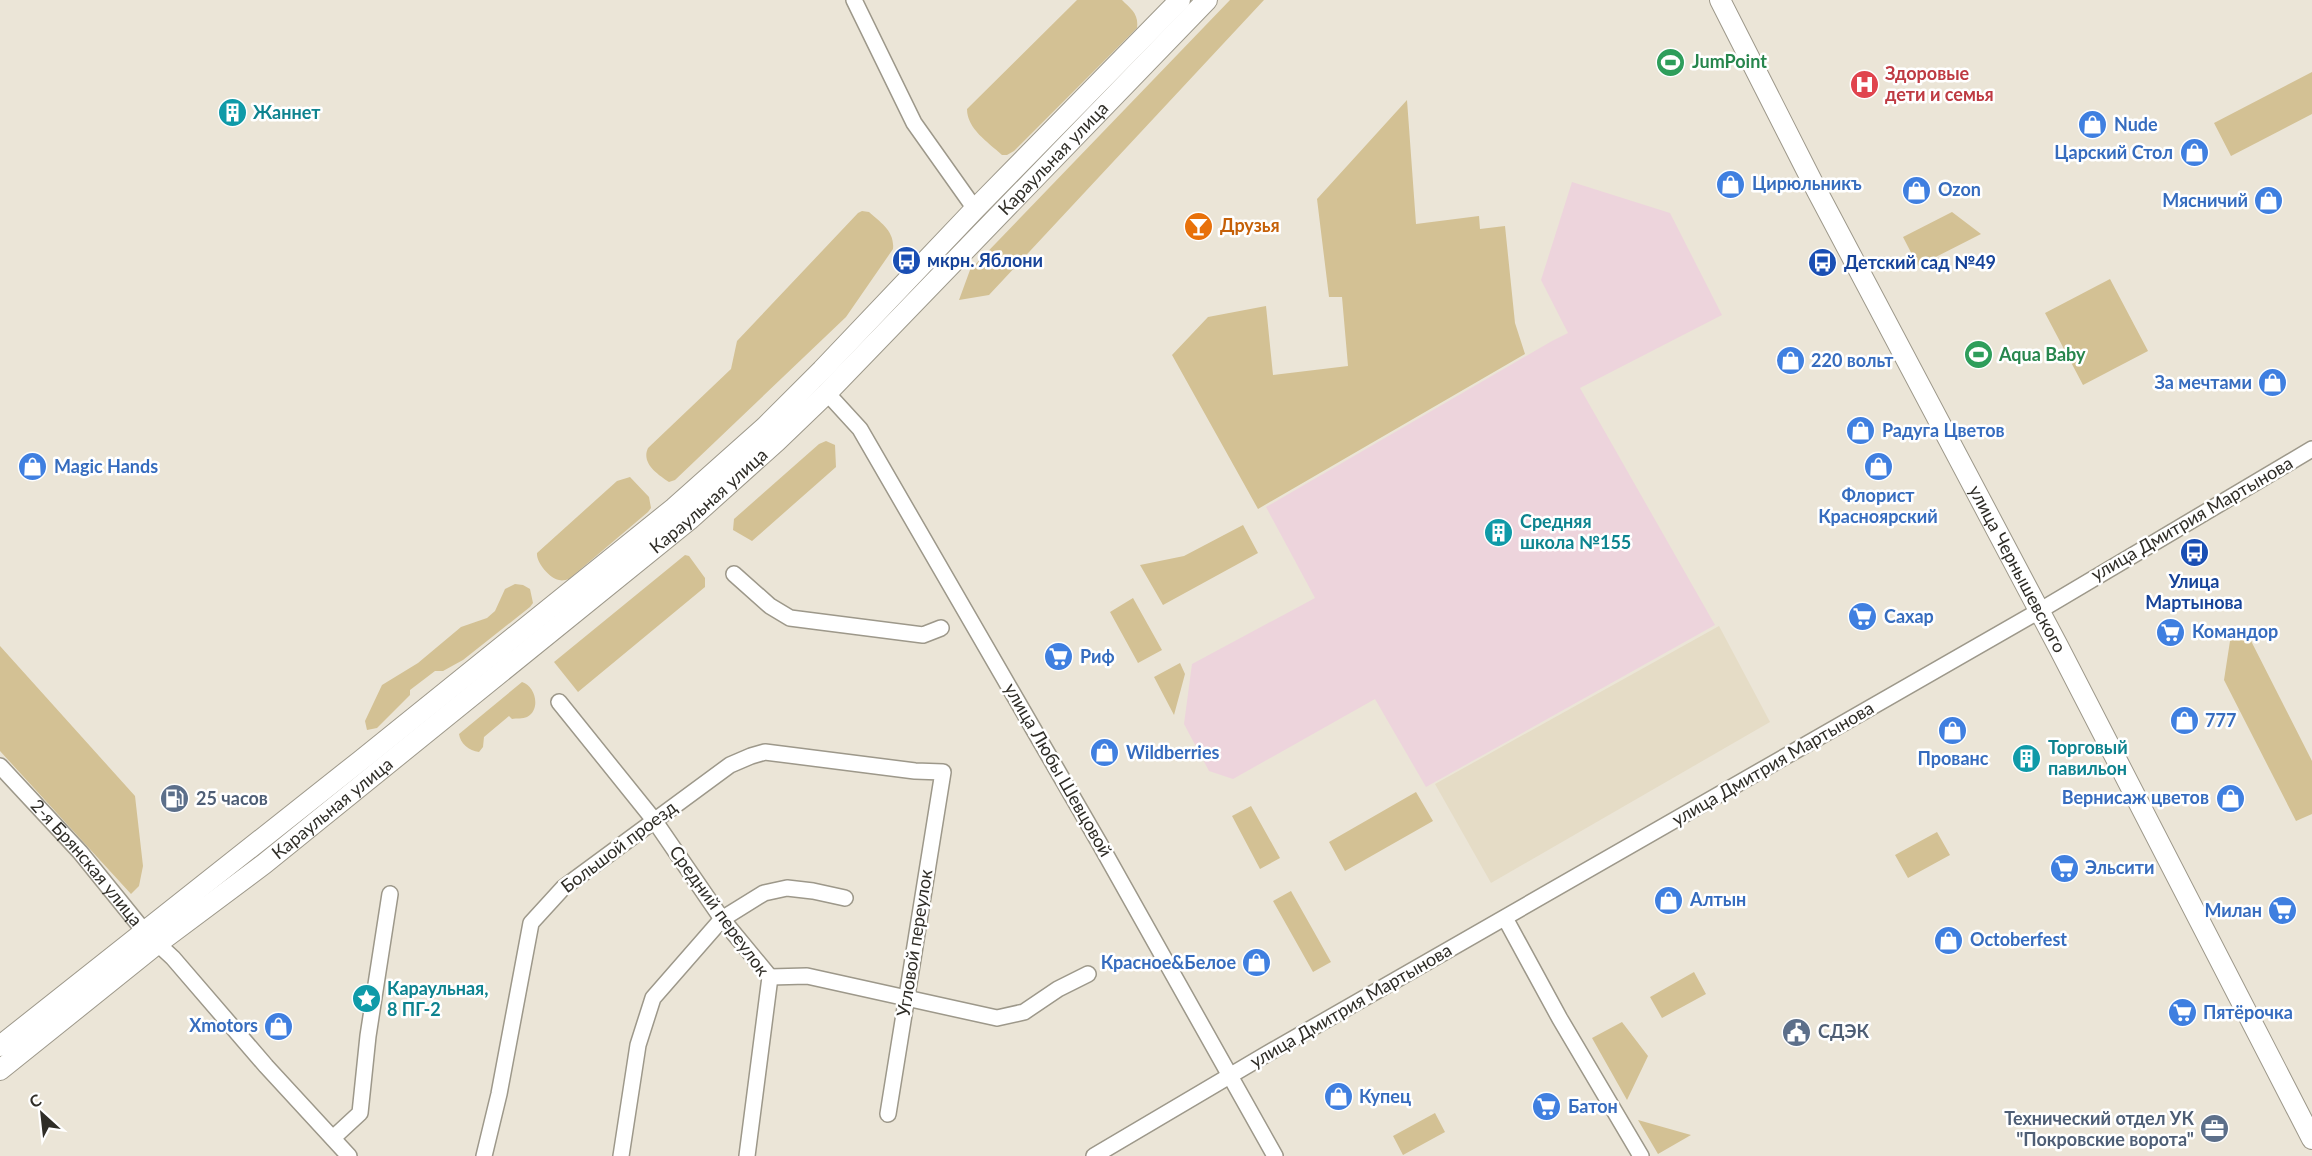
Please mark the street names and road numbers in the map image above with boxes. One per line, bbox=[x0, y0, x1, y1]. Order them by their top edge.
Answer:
street label: Караульная улица bbox=[993, 97, 1112, 219]
street label: Караульная улица bbox=[645, 443, 771, 557]
street label: улица Дмитрия Мартынова bbox=[2087, 451, 2296, 585]
street label: улица Чернышевского bbox=[1965, 481, 2071, 656]
street label: улица Любы Шевцовой bbox=[1000, 679, 1118, 860]
street label: улица Дмитрия Мартынова bbox=[1668, 696, 1877, 830]
street label: Караульная улица bbox=[267, 752, 397, 863]
street label: 2-я Брянская улица bbox=[27, 794, 148, 930]
street label: Большой проезд bbox=[556, 796, 681, 897]
street label: Средний переулок bbox=[665, 841, 775, 980]
street label: Угловой переулок bbox=[892, 867, 937, 1018]
street label: улица Дмитрия Мартынова bbox=[1246, 938, 1455, 1072]

